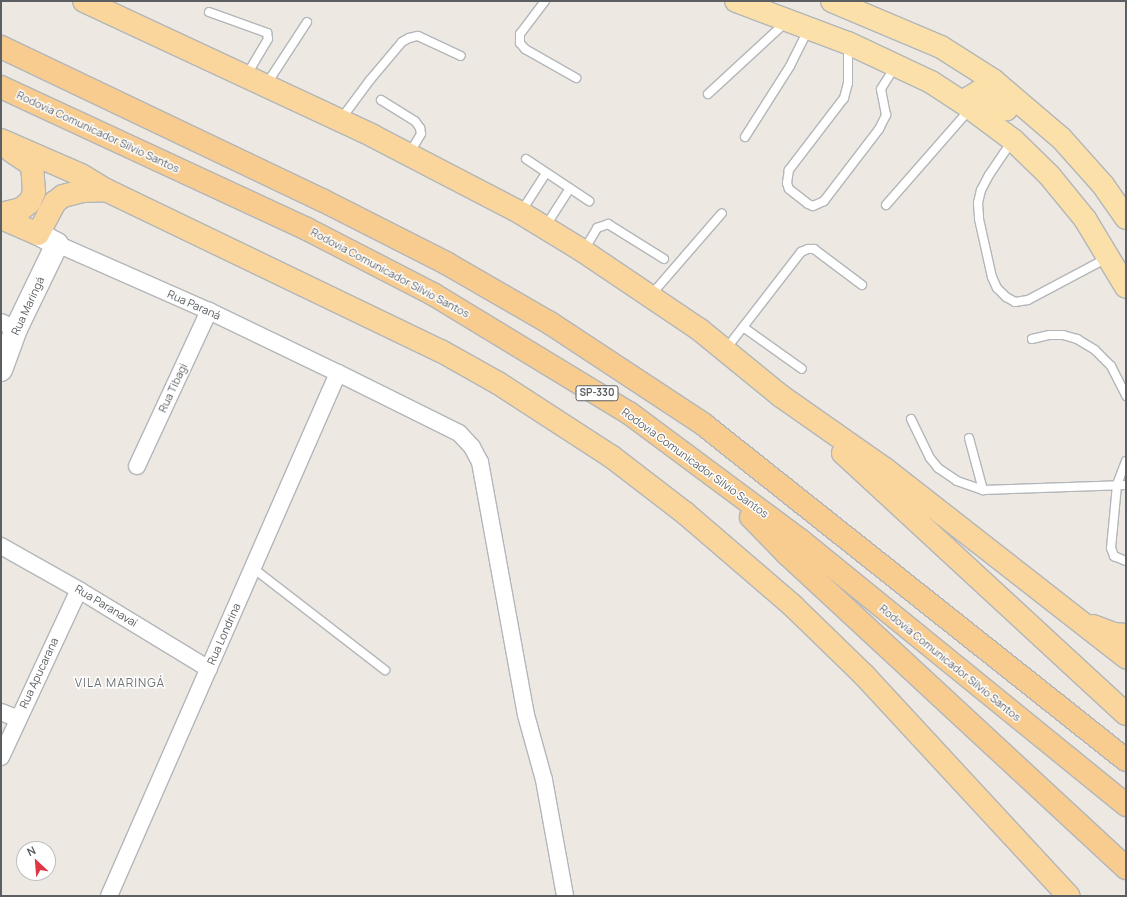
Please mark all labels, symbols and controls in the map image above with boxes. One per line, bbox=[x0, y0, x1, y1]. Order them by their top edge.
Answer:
street label: Rodovia Comunicador Silvio Santos bbox=[15, 88, 181, 176]
street label: Rodovia Comunicador Silvio Santos bbox=[308, 225, 472, 321]
street label: Rua Maringá bbox=[9, 275, 47, 337]
street label: Rua Paraná bbox=[165, 287, 223, 323]
street label: Rua Tibagi bbox=[156, 361, 190, 415]
road number: SP-330 bbox=[575, 385, 619, 401]
street label: Rodovia Comunicador Silvio Santos bbox=[619, 405, 771, 521]
street label: Rua Paranavaí bbox=[72, 582, 140, 630]
street label: Rua Londrina bbox=[205, 601, 243, 667]
street label: Rodovia Comunicador Silvio Santos bbox=[877, 602, 1023, 724]
street label: Rua Apucarana bbox=[17, 636, 61, 710]
district label: VILA MARINGÁ bbox=[75, 676, 165, 690]
north arrow bbox=[16, 841, 56, 881]
text: N bbox=[24, 842, 38, 859]

